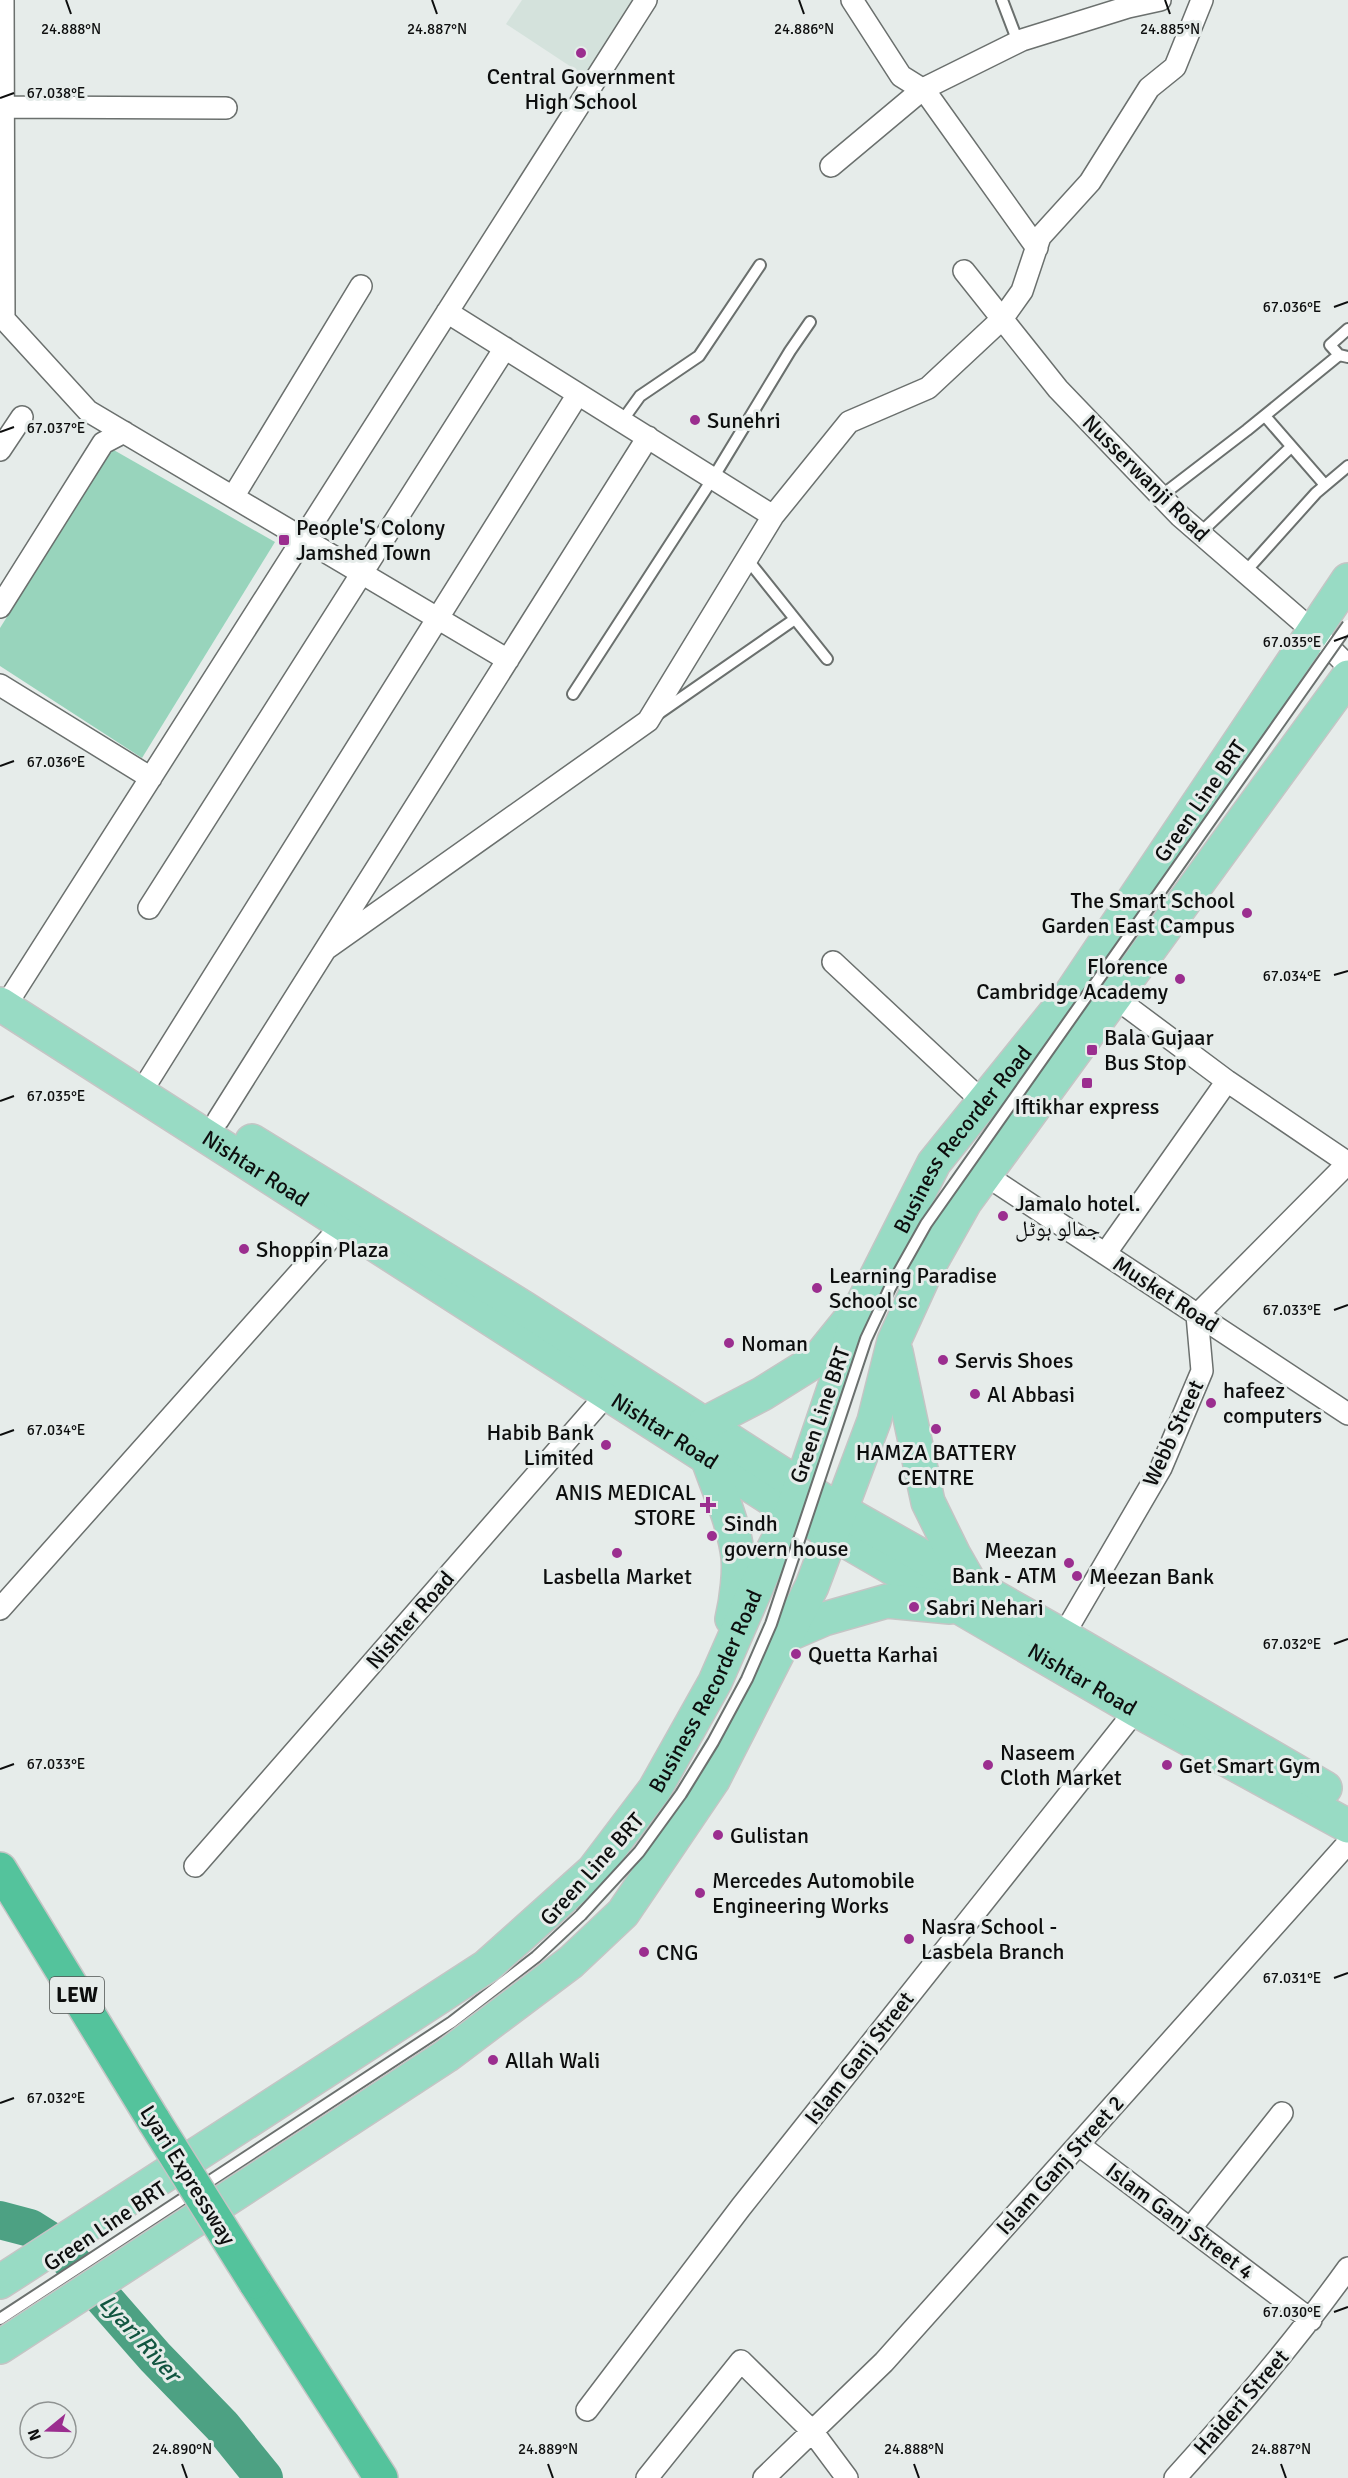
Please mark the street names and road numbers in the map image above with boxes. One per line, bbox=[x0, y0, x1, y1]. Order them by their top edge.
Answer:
street label: Nusserwanji Road bbox=[1077, 409, 1215, 547]
street label: Green Line BRT bbox=[1148, 735, 1252, 867]
street label: Business Recorder Road bbox=[887, 1040, 1037, 1238]
street label: Nishtar Road bbox=[197, 1124, 314, 1212]
street label: Musket Road bbox=[1108, 1250, 1224, 1338]
street label: Green Line BRT bbox=[784, 1343, 856, 1487]
street label: Webb Street bbox=[1137, 1375, 1209, 1490]
street label: Nishtar Road bbox=[607, 1386, 723, 1475]
street label: Nishter Road bbox=[360, 1565, 460, 1675]
street label: Business Recorder Road bbox=[642, 1585, 767, 1797]
street label: Nishtar Road bbox=[1023, 1637, 1142, 1721]
street label: Green Line BRT bbox=[534, 1807, 650, 1931]
road number: LEW bbox=[50, 1977, 104, 2013]
street label: Islam Ganj Street bbox=[799, 1986, 920, 2130]
street label: Islam Ganj Street 2 bbox=[990, 2090, 1130, 2240]
street label: Lyari Expressway bbox=[134, 2100, 242, 2251]
street label: Islam Ganj Street 4 bbox=[1101, 2157, 1259, 2286]
street label: Green Line BRT bbox=[38, 2175, 172, 2277]
street label: Haideri Street bbox=[1188, 2343, 1294, 2460]

